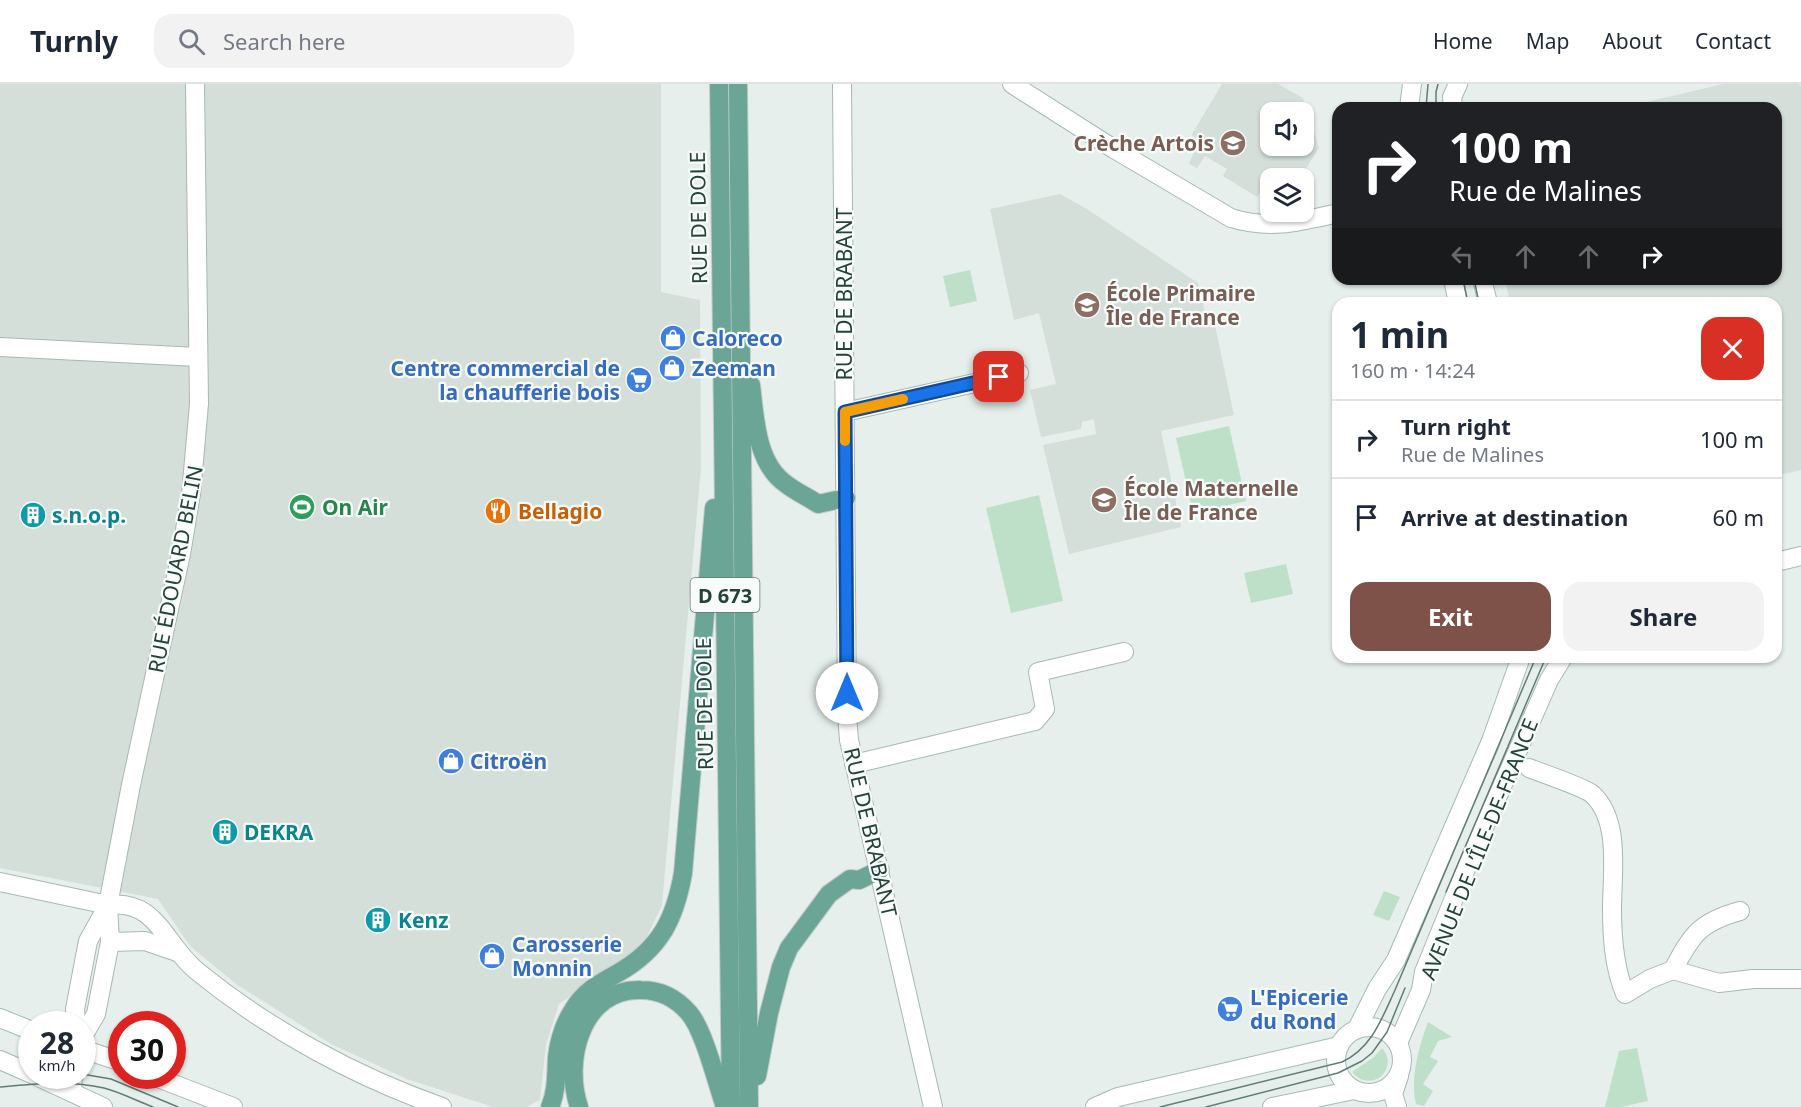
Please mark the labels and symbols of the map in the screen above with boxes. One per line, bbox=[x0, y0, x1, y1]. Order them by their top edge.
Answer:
school or university icon: Crèche Artois bbox=[1218, 128, 1248, 158]
place label: Crèche Artois bbox=[1074, 129, 1214, 157]
street label: RUE DE DOLE bbox=[683, 152, 713, 284]
street label: RUE DE BRABANT bbox=[830, 207, 858, 380]
place label: École Primaire Île de France bbox=[1105, 279, 1256, 331]
school or university icon: École Primaire Île de France bbox=[1072, 290, 1102, 320]
shop icon: Caloreco bbox=[658, 323, 688, 353]
place label: Caloreco bbox=[692, 324, 783, 352]
pin bbox=[973, 351, 1024, 402]
shop icon: Zeeman bbox=[657, 353, 687, 383]
place label: Centre commercial de la chaufferie bois bbox=[391, 354, 620, 406]
place label: Zeeman bbox=[692, 354, 776, 382]
supermarket icon: Centre commercial de la chaufferie bois bbox=[624, 365, 654, 395]
street label: RUE ÉDOUARD BELIN bbox=[141, 463, 209, 675]
place label: École Maternelle Île de France bbox=[1123, 474, 1299, 526]
school or university icon: École Maternelle Île de France bbox=[1089, 485, 1119, 515]
sports icon: On Air bbox=[287, 492, 317, 522]
place label: On Air bbox=[322, 493, 389, 521]
restaurant icon: Bellagio bbox=[483, 496, 513, 526]
place label: Bellagio bbox=[518, 497, 602, 525]
building icon: s.n.o.p. bbox=[18, 500, 48, 530]
place label: s.n.o.p. bbox=[52, 501, 126, 529]
road number: D 673 bbox=[690, 578, 760, 612]
street label: RUE DE DOLE bbox=[689, 638, 719, 770]
position arrow bbox=[815, 661, 879, 725]
street label: AVENUE DE L’ÎLE-DE-FRANCE bbox=[1414, 714, 1544, 984]
street label: RUE DE BRABANT bbox=[838, 745, 904, 920]
shop icon: Citroën bbox=[436, 746, 466, 776]
place label: Citroën bbox=[470, 747, 547, 775]
building icon: DEKRA bbox=[210, 817, 240, 847]
place label: DEKRA bbox=[244, 818, 314, 846]
building icon: Kenz bbox=[363, 905, 393, 935]
place label: Kenz bbox=[398, 906, 448, 934]
place label: Carosserie Monnin bbox=[512, 930, 622, 982]
shop icon: Carosserie Monnin bbox=[477, 941, 507, 971]
place label: L'Epicerie du Rond bbox=[1250, 983, 1349, 1035]
supermarket icon: L'Epicerie du Rond bbox=[1215, 994, 1245, 1024]
speed limit sign: 30 bbox=[108, 1011, 186, 1089]

